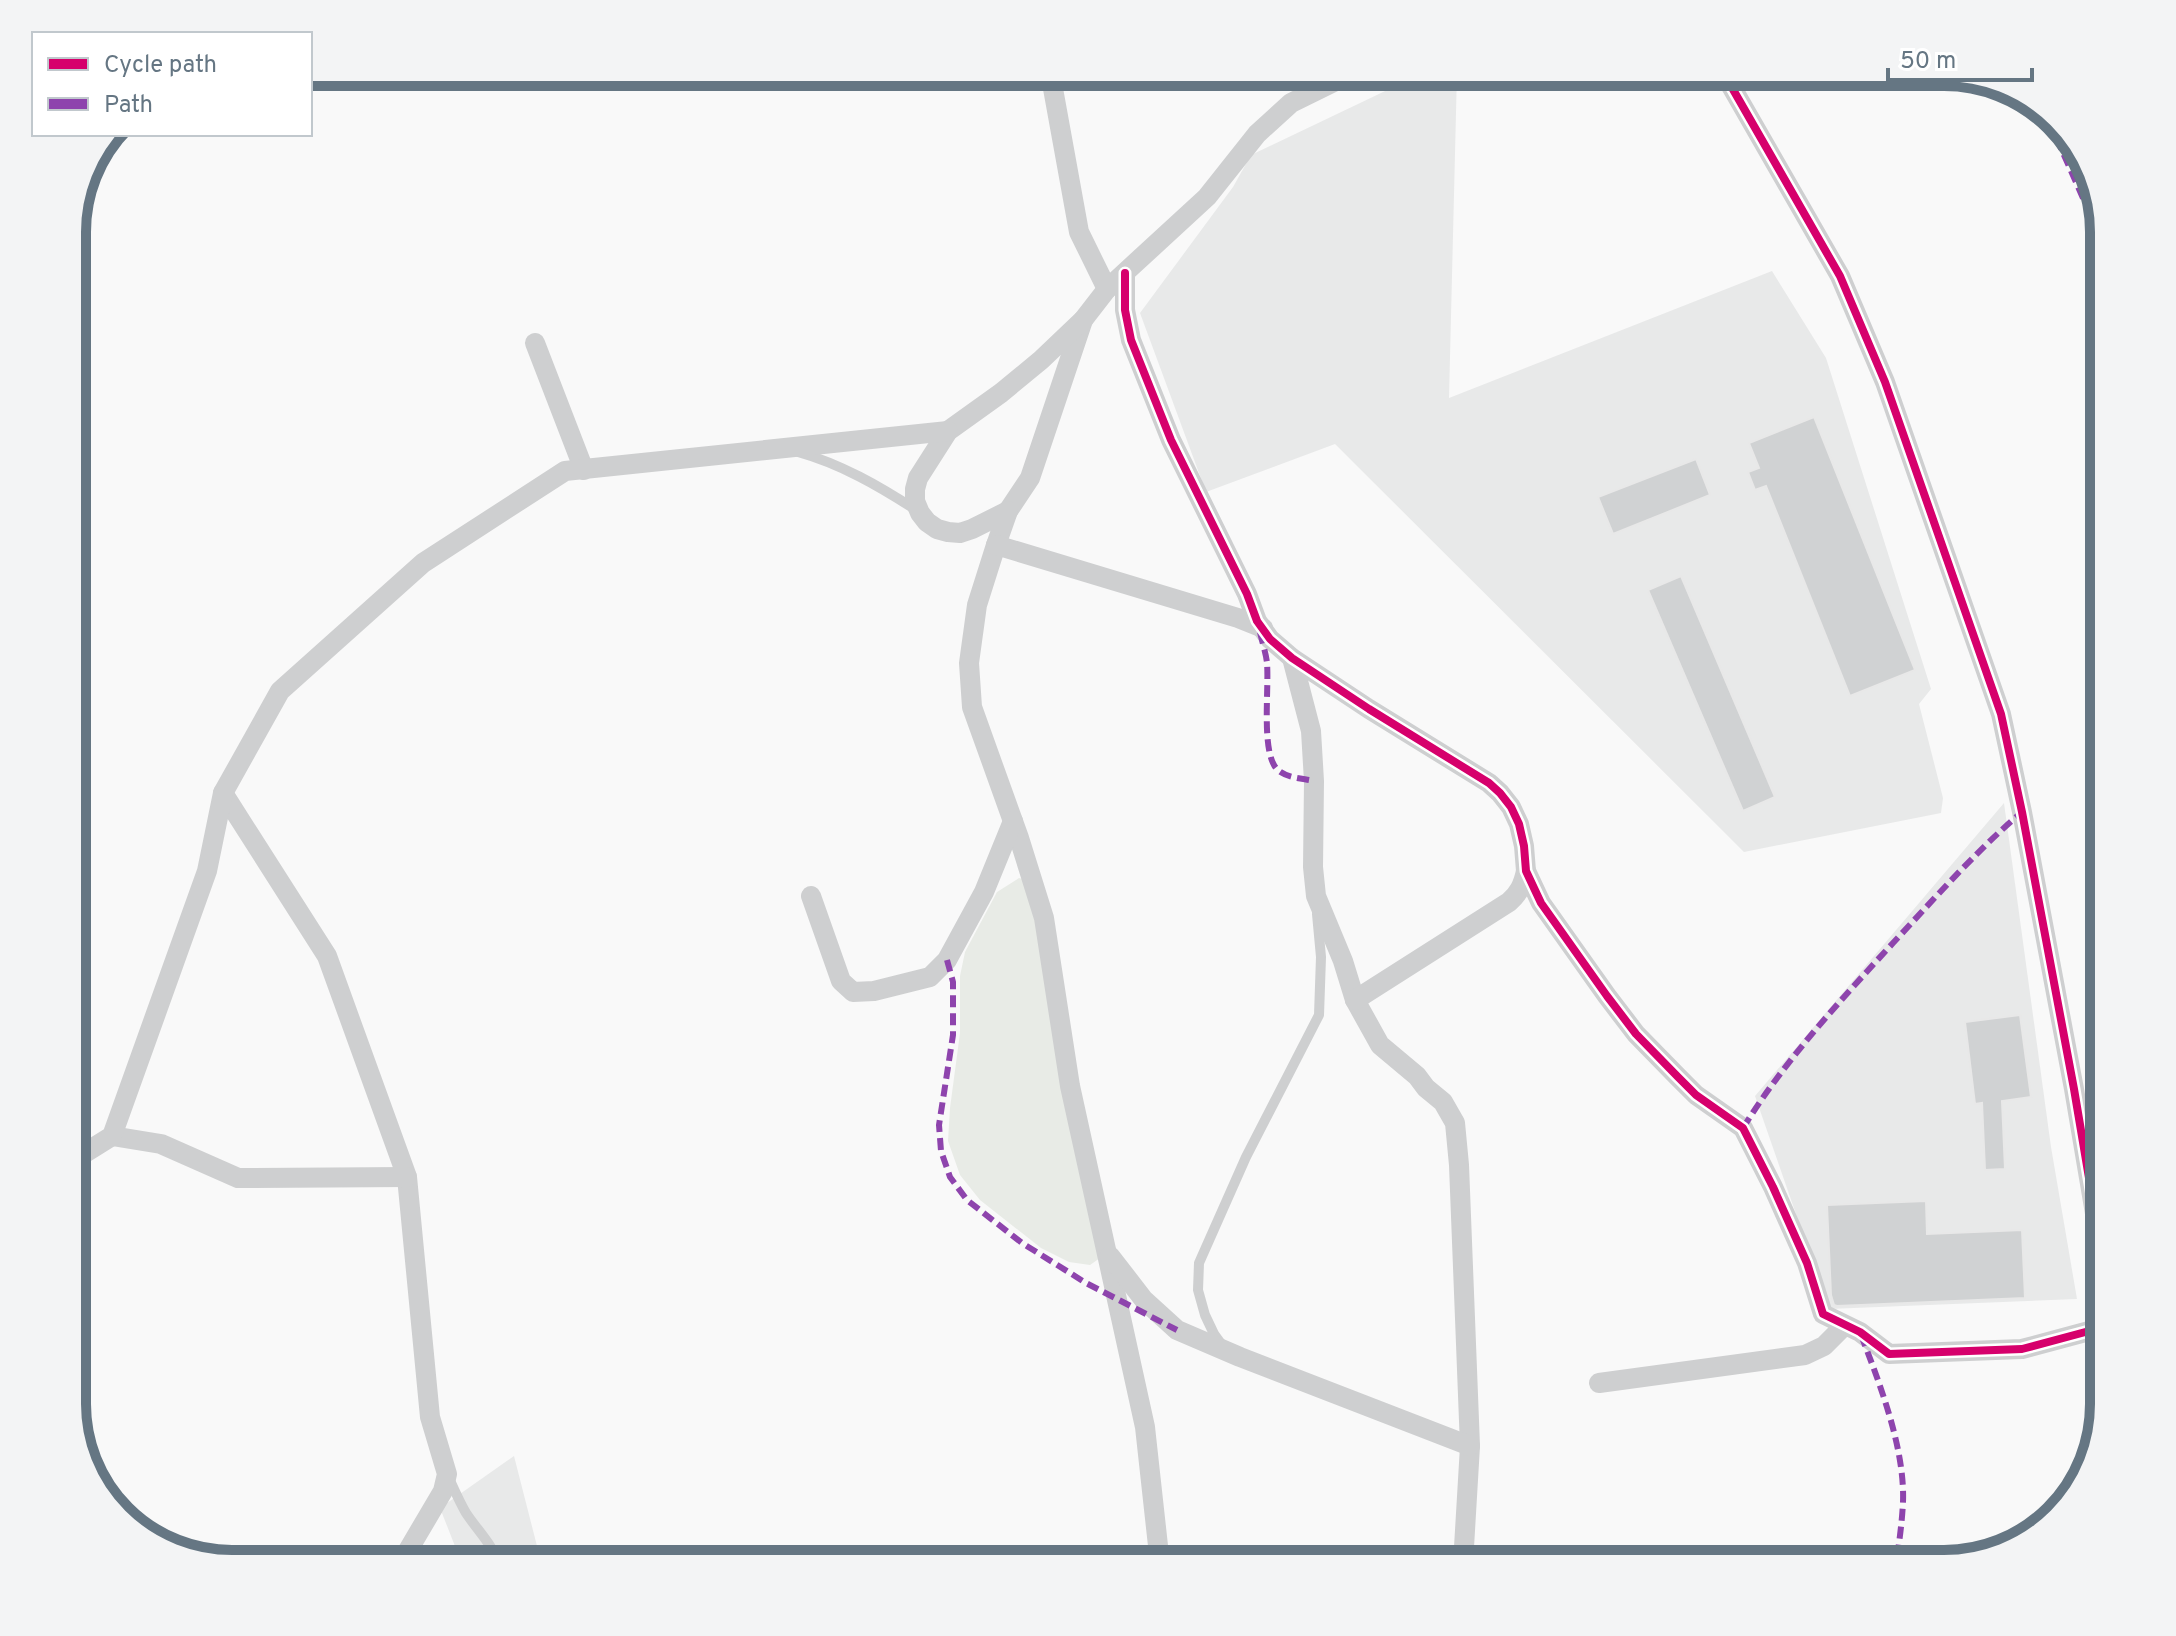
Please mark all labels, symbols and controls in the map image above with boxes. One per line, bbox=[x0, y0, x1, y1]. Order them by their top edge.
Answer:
legend bbox=[32, 32, 312, 136]
scale bar bbox=[1888, 32, 2032, 82]
text: 50 m bbox=[1900, 47, 1956, 77]
text: Cycle path bbox=[104, 51, 217, 81]
text: Path bbox=[104, 91, 153, 121]

